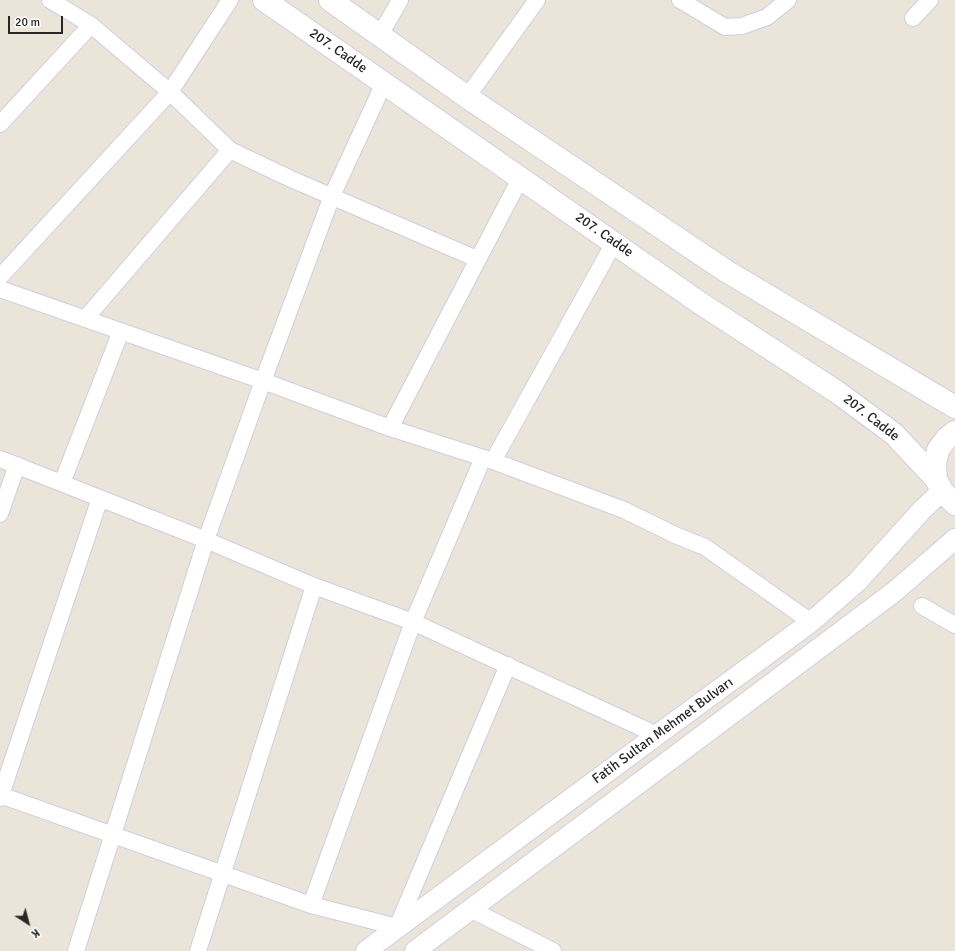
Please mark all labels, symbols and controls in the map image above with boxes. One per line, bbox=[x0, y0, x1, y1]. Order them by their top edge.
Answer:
scale bar bbox=[10, 8, 65, 34]
text: 20 m bbox=[15, 15, 40, 30]
street label: 207. Cadde bbox=[306, 25, 370, 77]
street label: 207. Cadde bbox=[572, 209, 636, 261]
street label: 207. Cadde bbox=[840, 391, 902, 445]
street label: Fatih Sultan Mehmet Bulvarı bbox=[589, 674, 737, 788]
north arrow bbox=[8, 903, 48, 943]
text: K bbox=[29, 926, 42, 940]

